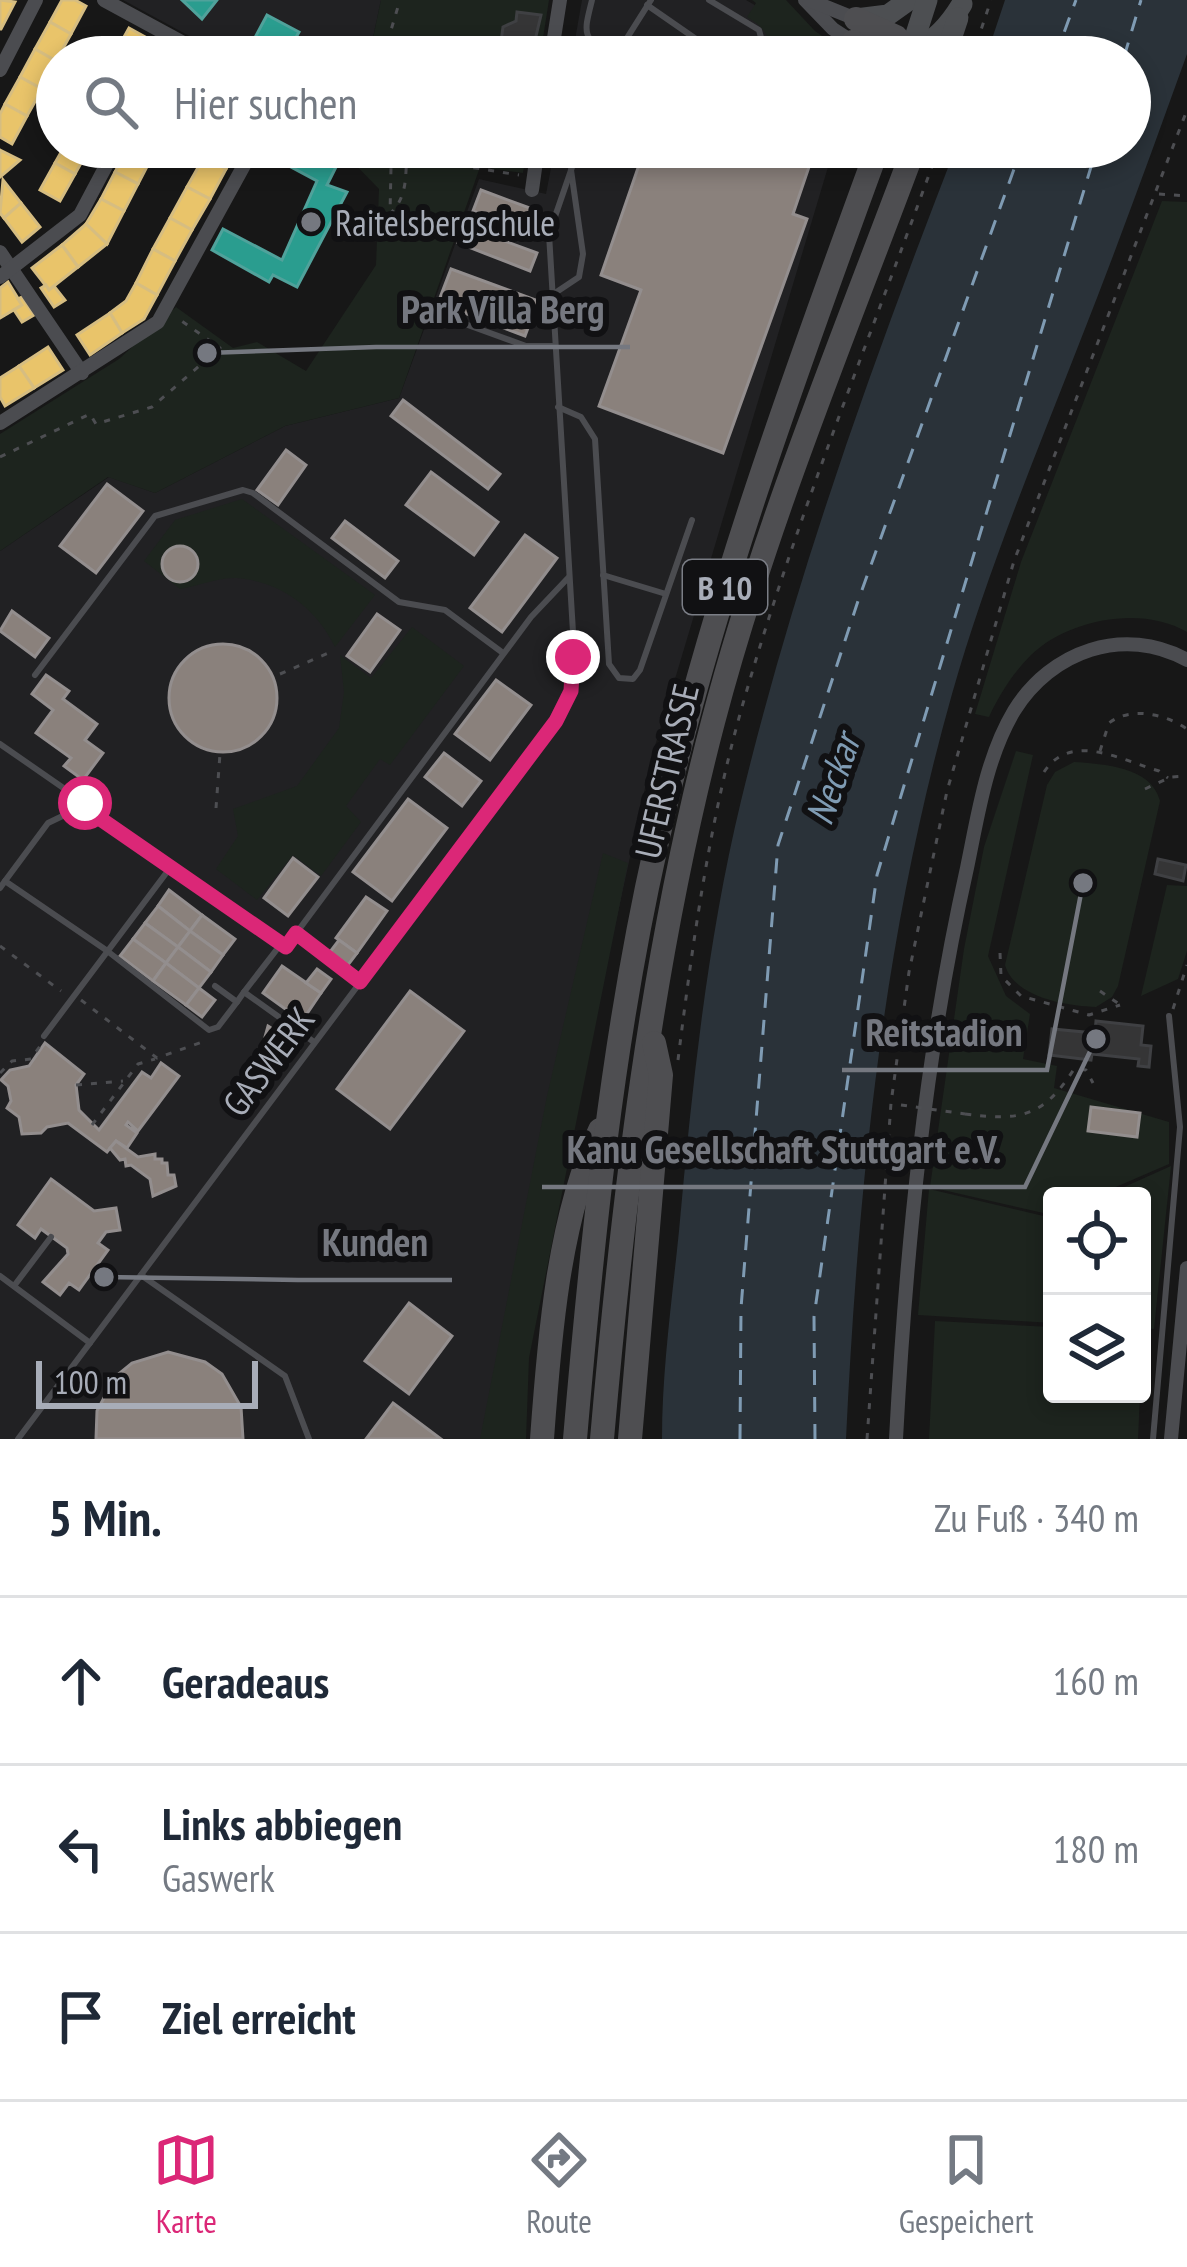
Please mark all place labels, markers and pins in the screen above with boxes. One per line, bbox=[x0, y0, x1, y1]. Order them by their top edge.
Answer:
place label: Raitelsbergschule bbox=[335, 199, 555, 246]
marker: Raitelsbergschule bbox=[298, 209, 324, 235]
callout: Park Villa Berg bbox=[376, 272, 630, 347]
callout: Reitstadion bbox=[842, 995, 1047, 1070]
callout: Kanu Gesellschaft Stuttgart e.V. bbox=[542, 1112, 1025, 1187]
callout: Kunden bbox=[298, 1205, 452, 1280]

